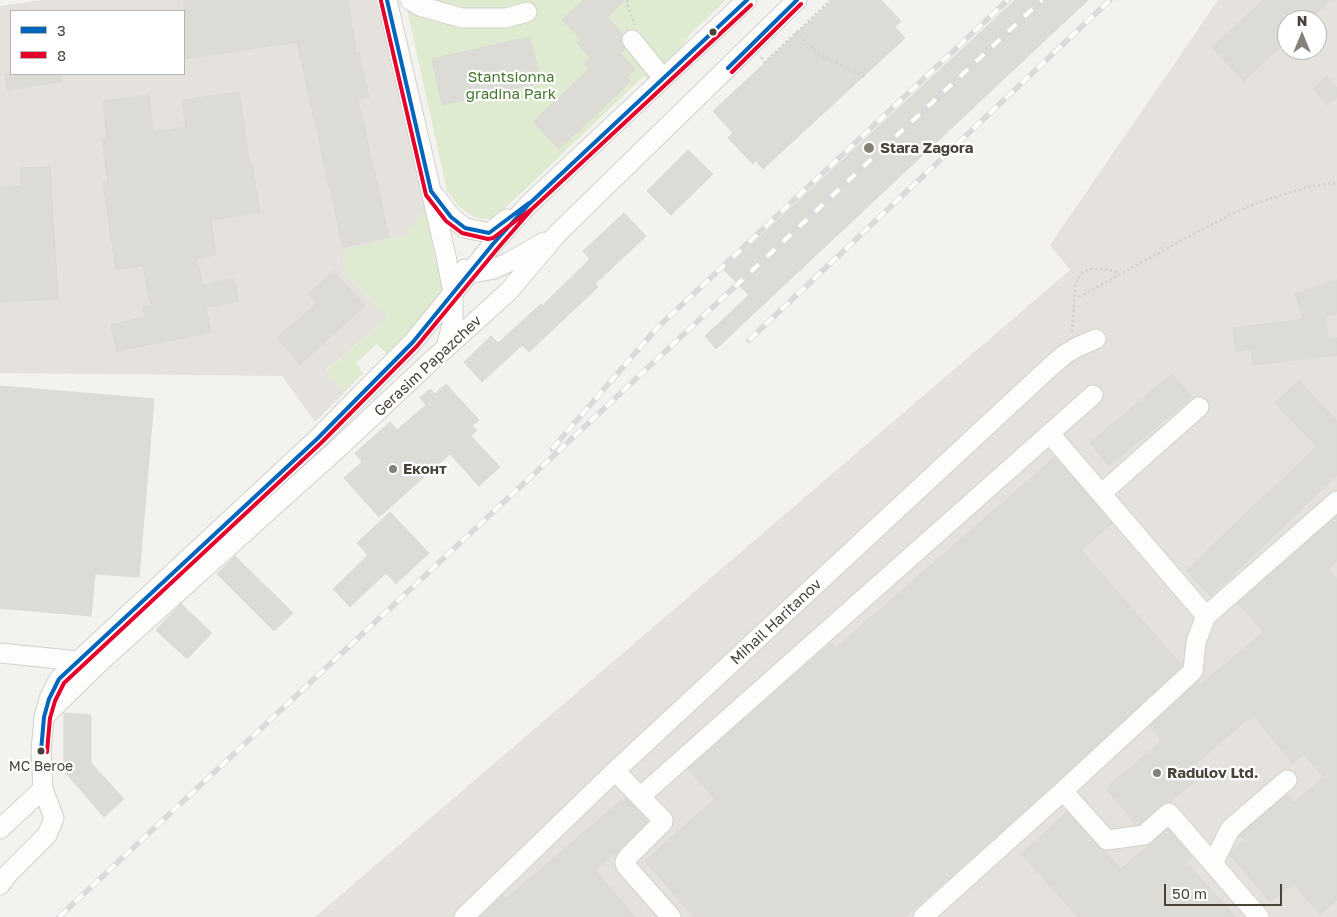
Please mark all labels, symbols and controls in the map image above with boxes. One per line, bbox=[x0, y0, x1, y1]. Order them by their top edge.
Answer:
legend bbox=[10, 10, 185, 75]
north arrow bbox=[1277, 10, 1327, 60]
text: N bbox=[1297, 12, 1307, 29]
text: 3 bbox=[57, 21, 66, 39]
unlabelled marker bbox=[708, 27, 718, 37]
text: 8 bbox=[57, 46, 66, 64]
park label: Stantsionna gradina Park bbox=[466, 68, 556, 103]
place label: Stara Zagora bbox=[880, 139, 973, 157]
marker: Stara Zagora bbox=[862, 141, 876, 155]
street label: Gerasim Papazchev bbox=[371, 312, 485, 420]
place label: Еконт bbox=[403, 460, 447, 478]
marker: Еконт bbox=[387, 463, 399, 475]
street label: Mihail Haritanov bbox=[727, 575, 825, 669]
marker: MC Beroe bbox=[36, 746, 46, 756]
place label: MC Beroe bbox=[9, 759, 73, 775]
place label: Radulov Ltd. bbox=[1167, 764, 1259, 782]
marker: Radulov Ltd. bbox=[1151, 767, 1163, 779]
scale bar bbox=[1167, 874, 1284, 906]
text: 50 m bbox=[1172, 884, 1207, 902]

